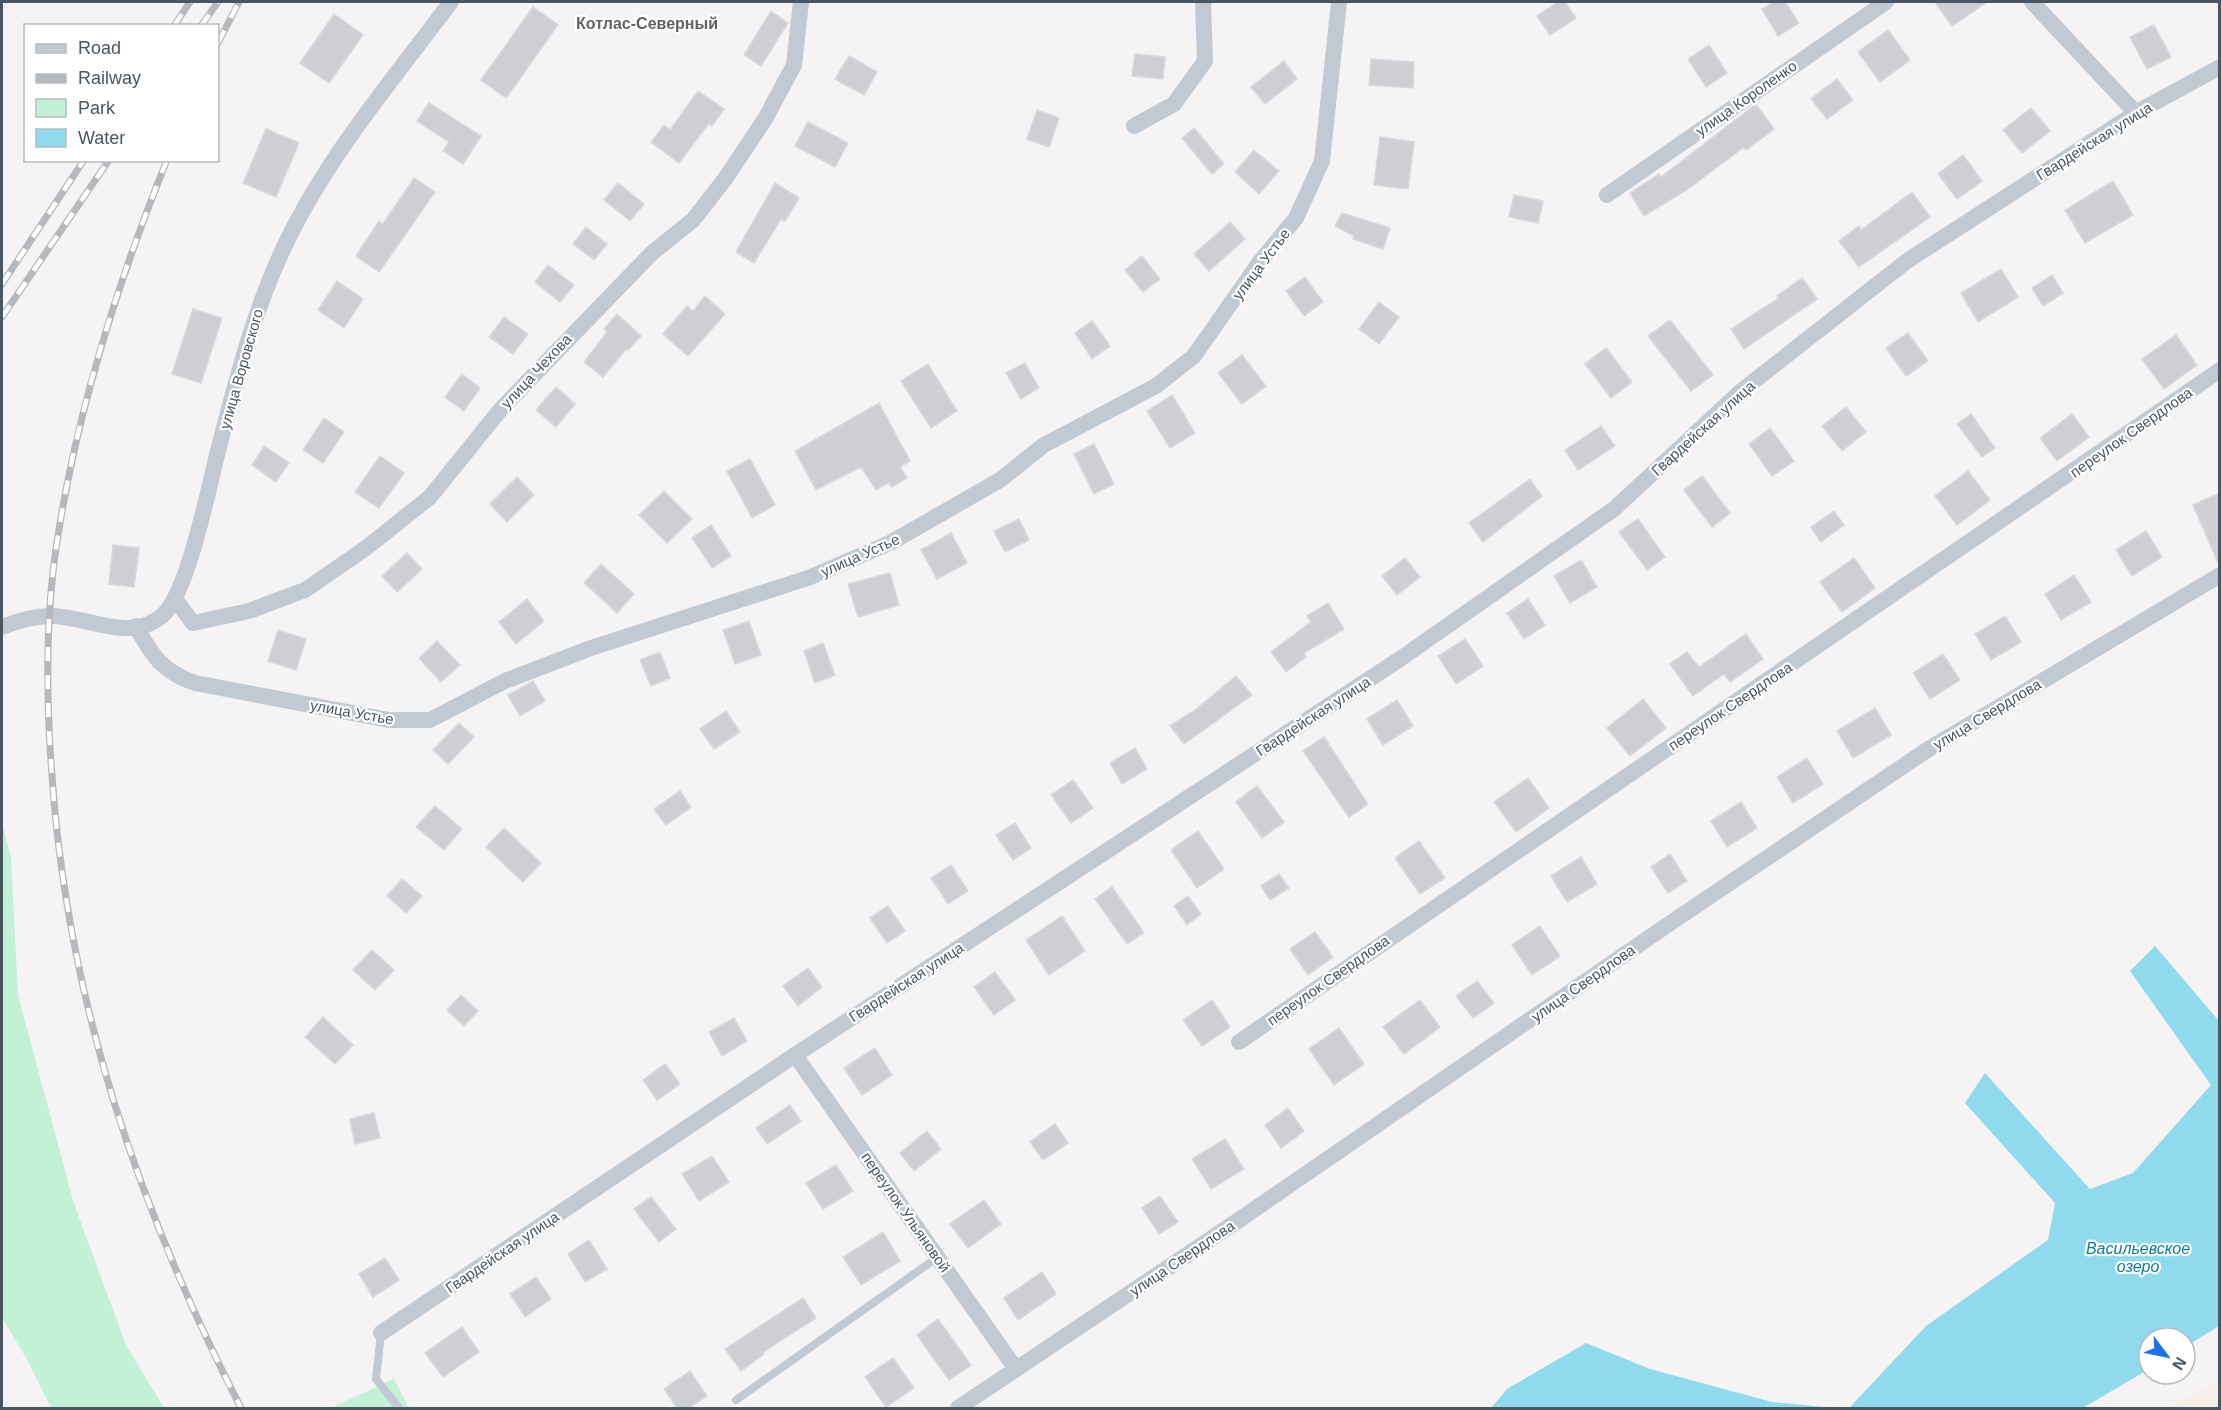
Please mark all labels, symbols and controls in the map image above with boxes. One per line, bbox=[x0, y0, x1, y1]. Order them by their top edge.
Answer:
district label: Котлас-Северный bbox=[576, 15, 718, 32]
legend bbox=[24, 24, 219, 162]
text: Road bbox=[78, 38, 121, 58]
street label: улица Короленко bbox=[1692, 57, 1800, 139]
text: Railway bbox=[78, 68, 141, 88]
text: Park bbox=[78, 98, 116, 118]
street label: Гвардейская улица bbox=[2033, 98, 2156, 183]
text: Water bbox=[78, 128, 125, 148]
street label: улица Устье bbox=[1229, 225, 1293, 303]
street label: улица Воровского bbox=[216, 307, 266, 431]
street label: улица Чехова bbox=[497, 330, 575, 412]
street label: Гвардейская улица bbox=[1648, 377, 1759, 479]
street label: переулок Свердлова bbox=[2067, 383, 2196, 481]
street label: улица Устье bbox=[818, 530, 902, 580]
street label: переулок Свердлова bbox=[1665, 658, 1796, 754]
street label: Гвардейская улица bbox=[1253, 672, 1374, 759]
street label: улица Свердлова bbox=[1930, 675, 2044, 753]
street label: улица Устье bbox=[309, 696, 395, 728]
street label: переулок Свердлова bbox=[1264, 931, 1393, 1029]
street label: Гвардейская улица bbox=[846, 938, 967, 1025]
street label: улица Свердлова bbox=[1528, 941, 1639, 1025]
street label: переулок Ульяновой bbox=[858, 1149, 954, 1275]
street label: Гвардейская улица bbox=[442, 1207, 562, 1296]
street label: улица Свердлова bbox=[1126, 1216, 1238, 1299]
water label: Васильевское озеро bbox=[2086, 1240, 2190, 1275]
north arrow bbox=[2137, 1326, 2197, 1386]
text: N bbox=[2169, 1354, 2190, 1373]

